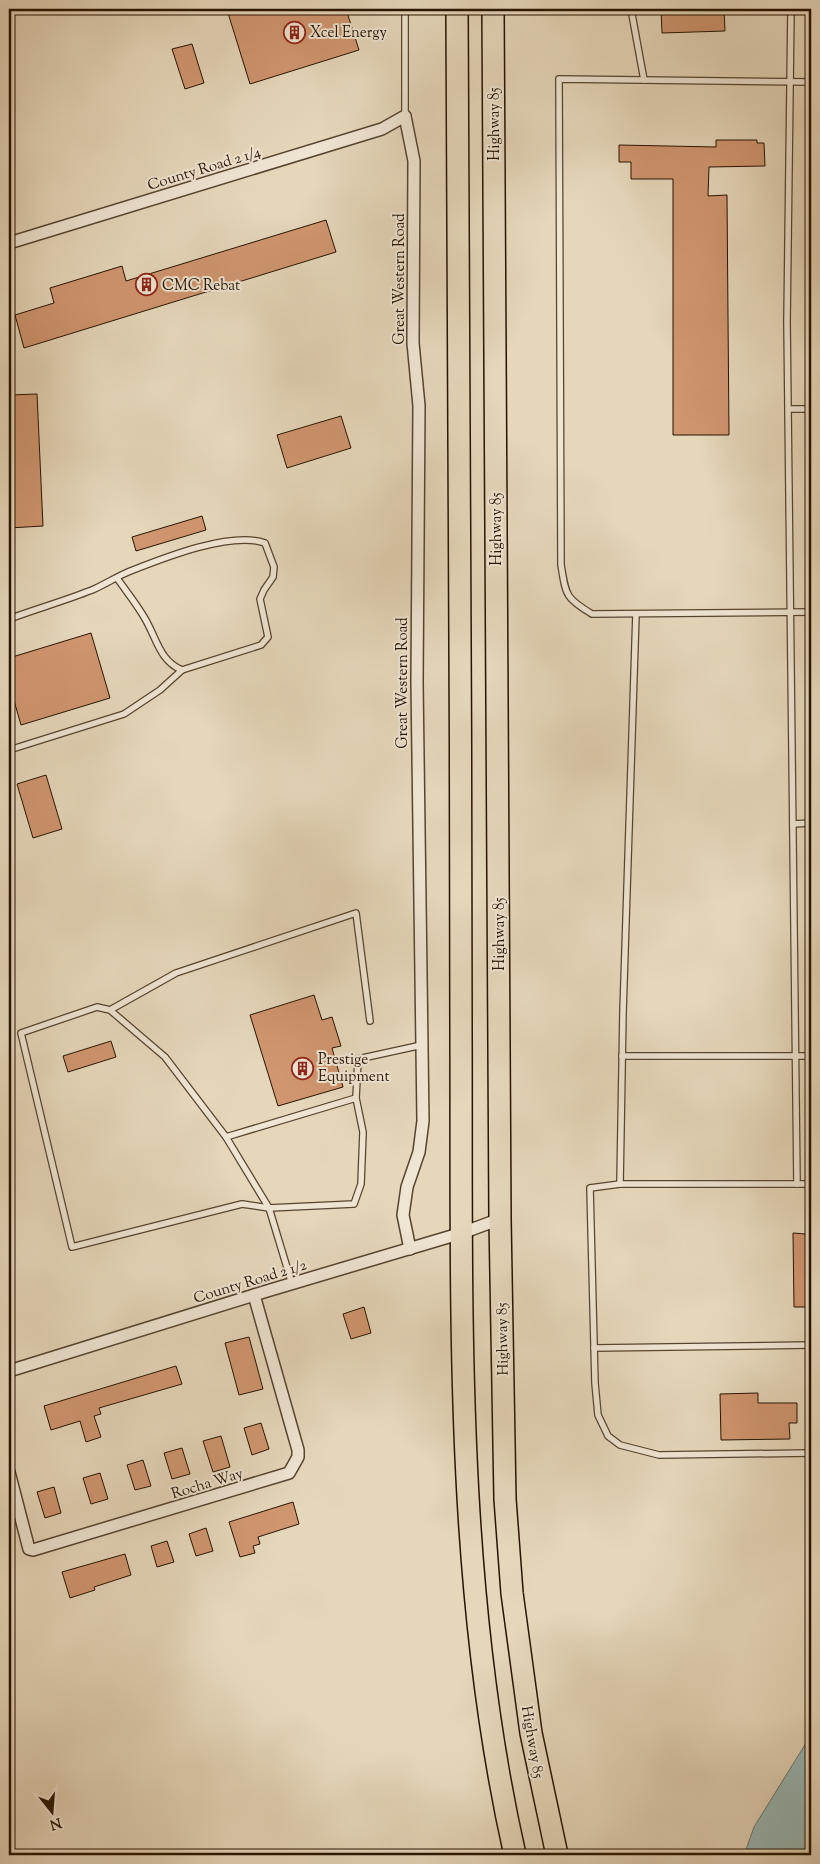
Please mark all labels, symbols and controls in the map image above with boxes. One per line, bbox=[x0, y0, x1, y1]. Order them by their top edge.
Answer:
building icon: Xcel Energy bbox=[282, 20, 306, 44]
place label: Xcel Energy bbox=[310, 23, 388, 44]
street label: Highway 85 bbox=[485, 87, 506, 161]
street label: County Road 2 1/4 bbox=[145, 142, 264, 197]
street label: Great Western Road bbox=[390, 213, 411, 345]
building icon: CMC Rebat bbox=[134, 273, 158, 297]
place label: CMC Rebat bbox=[162, 276, 240, 297]
street label: Highway 85 bbox=[487, 492, 508, 566]
street label: Great Western Road bbox=[393, 617, 414, 749]
street label: Highway 85 bbox=[490, 897, 511, 971]
place label: Prestige Equipment bbox=[318, 1050, 390, 1088]
building icon: Prestige Equipment bbox=[290, 1056, 314, 1080]
street label: County Road 2 1/2 bbox=[191, 1255, 310, 1310]
street label: Highway 85 bbox=[492, 1302, 515, 1376]
street label: Rocha Way bbox=[169, 1463, 246, 1505]
street label: Highway 85 bbox=[515, 1704, 548, 1780]
north arrow bbox=[28, 1786, 78, 1836]
text: N bbox=[47, 1811, 63, 1834]

